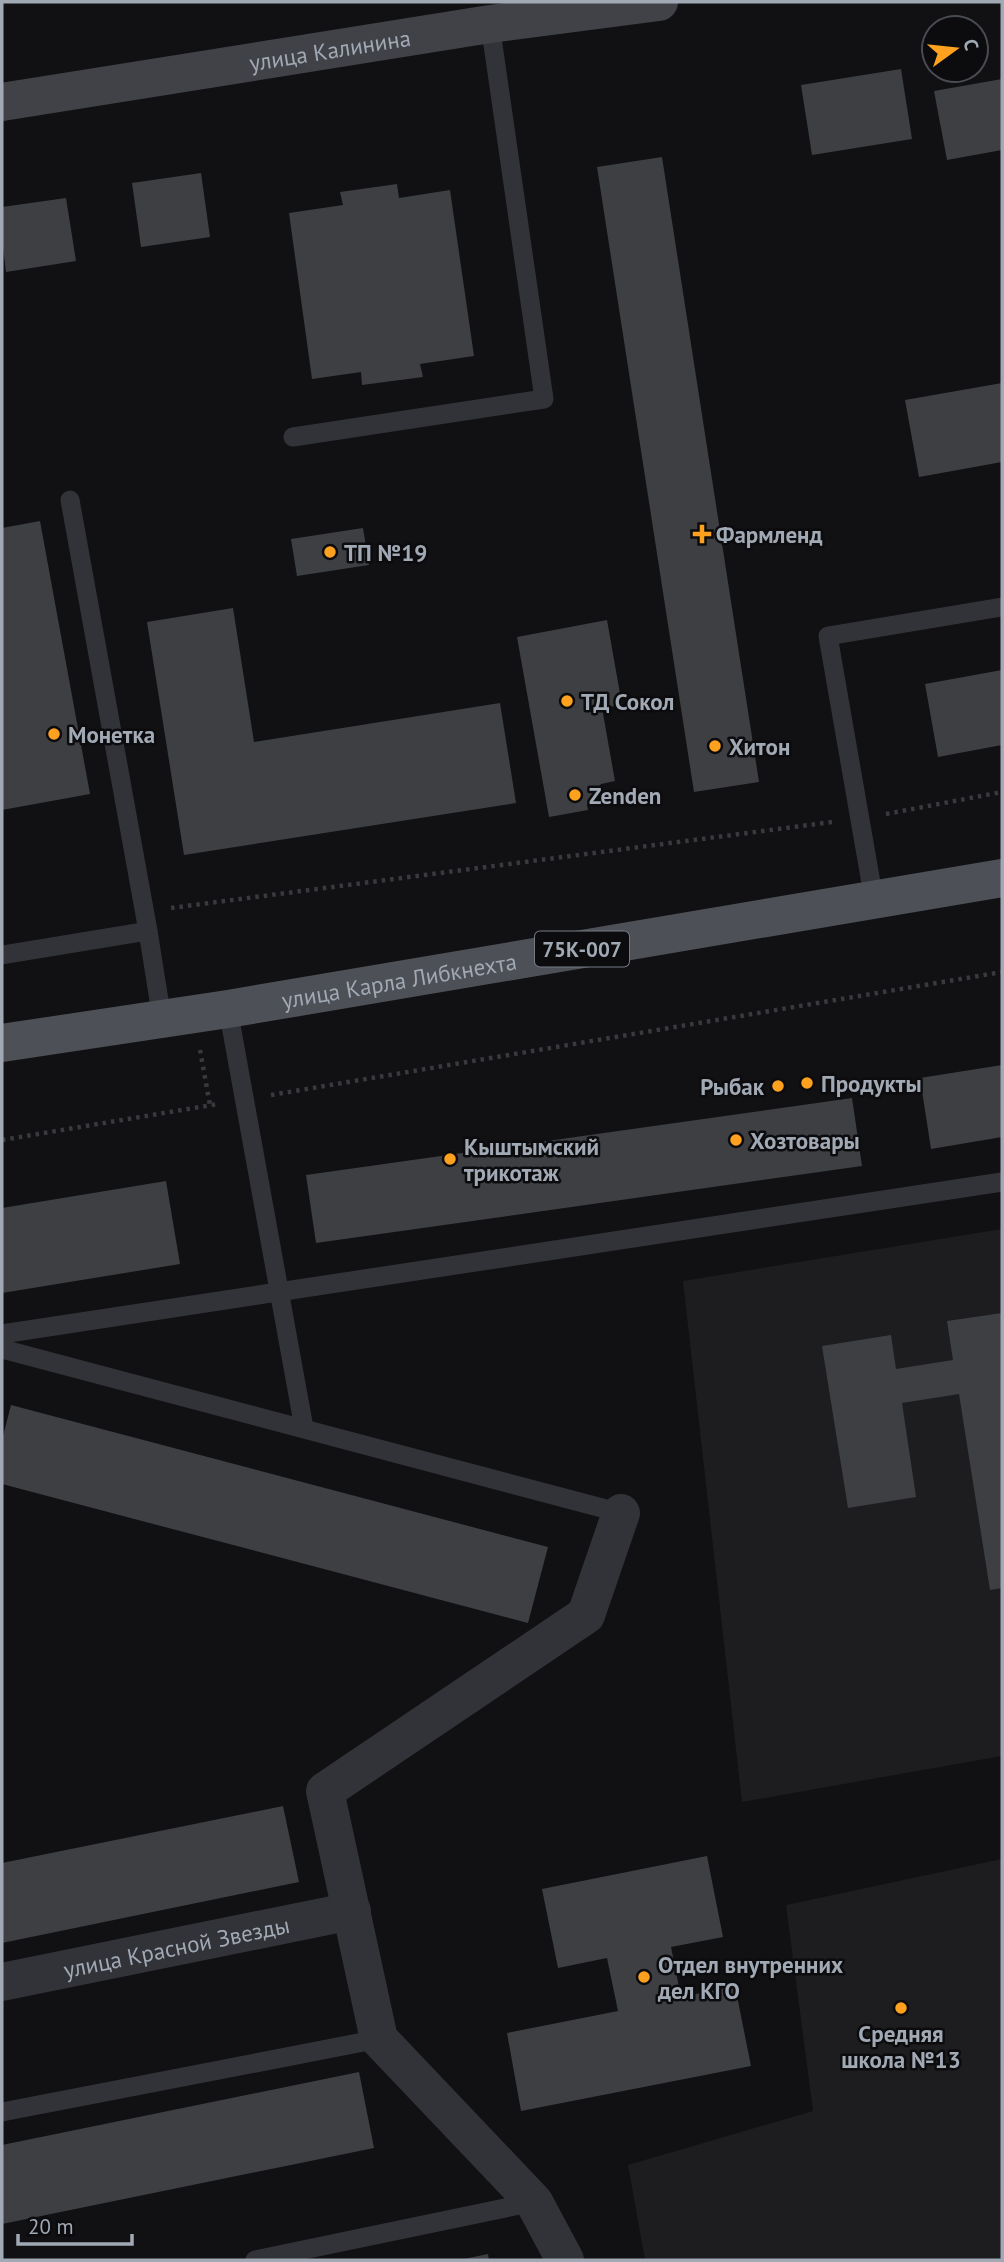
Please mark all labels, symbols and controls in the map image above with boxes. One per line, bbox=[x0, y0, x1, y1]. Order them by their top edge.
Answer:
north arrow bbox=[920, 14, 990, 84]
street label: улица Калинина bbox=[247, 22, 413, 77]
text: С bbox=[958, 36, 984, 53]
place label: Фармленд bbox=[716, 520, 823, 549]
marker: Фармленд bbox=[694, 526, 710, 542]
place label: ТП №19 bbox=[344, 538, 427, 567]
marker: ТП №19 bbox=[322, 544, 338, 560]
place label: ТД Сокол bbox=[581, 687, 674, 716]
marker: ТД Сокол bbox=[559, 693, 575, 709]
place label: Монетка bbox=[68, 720, 155, 749]
marker: Монетка bbox=[46, 726, 62, 742]
place label: Хитон bbox=[729, 732, 790, 761]
marker: Хитон bbox=[707, 738, 723, 754]
place label: Zenden bbox=[589, 781, 661, 810]
marker: Zenden bbox=[567, 787, 583, 803]
road number: 75К-007 bbox=[535, 932, 629, 967]
street label: улица Карла Либкнехта bbox=[279, 946, 519, 1014]
place label: Продукты bbox=[821, 1069, 922, 1098]
place label: Рыбак bbox=[700, 1072, 765, 1101]
marker: Продукты bbox=[799, 1075, 815, 1091]
marker: Рыбак bbox=[770, 1078, 786, 1094]
place label: Хозтовары bbox=[750, 1126, 860, 1155]
place label: Кыштымский трикотаж bbox=[464, 1132, 599, 1187]
marker: Хозтовары bbox=[728, 1132, 744, 1148]
marker: Кыштымский трикотаж bbox=[442, 1151, 458, 1167]
street label: улица Красной Звезды bbox=[61, 1910, 292, 1984]
place label: Отдел внутренних дел КГО bbox=[657, 1950, 843, 2005]
marker: Отдел внутренних дел КГО bbox=[636, 1969, 652, 1985]
marker: Средняя школа №13 bbox=[893, 2000, 909, 2016]
place label: Средняя школа №13 bbox=[841, 2019, 961, 2074]
scale bar bbox=[18, 2202, 131, 2246]
text: 20 m bbox=[28, 2213, 74, 2240]

